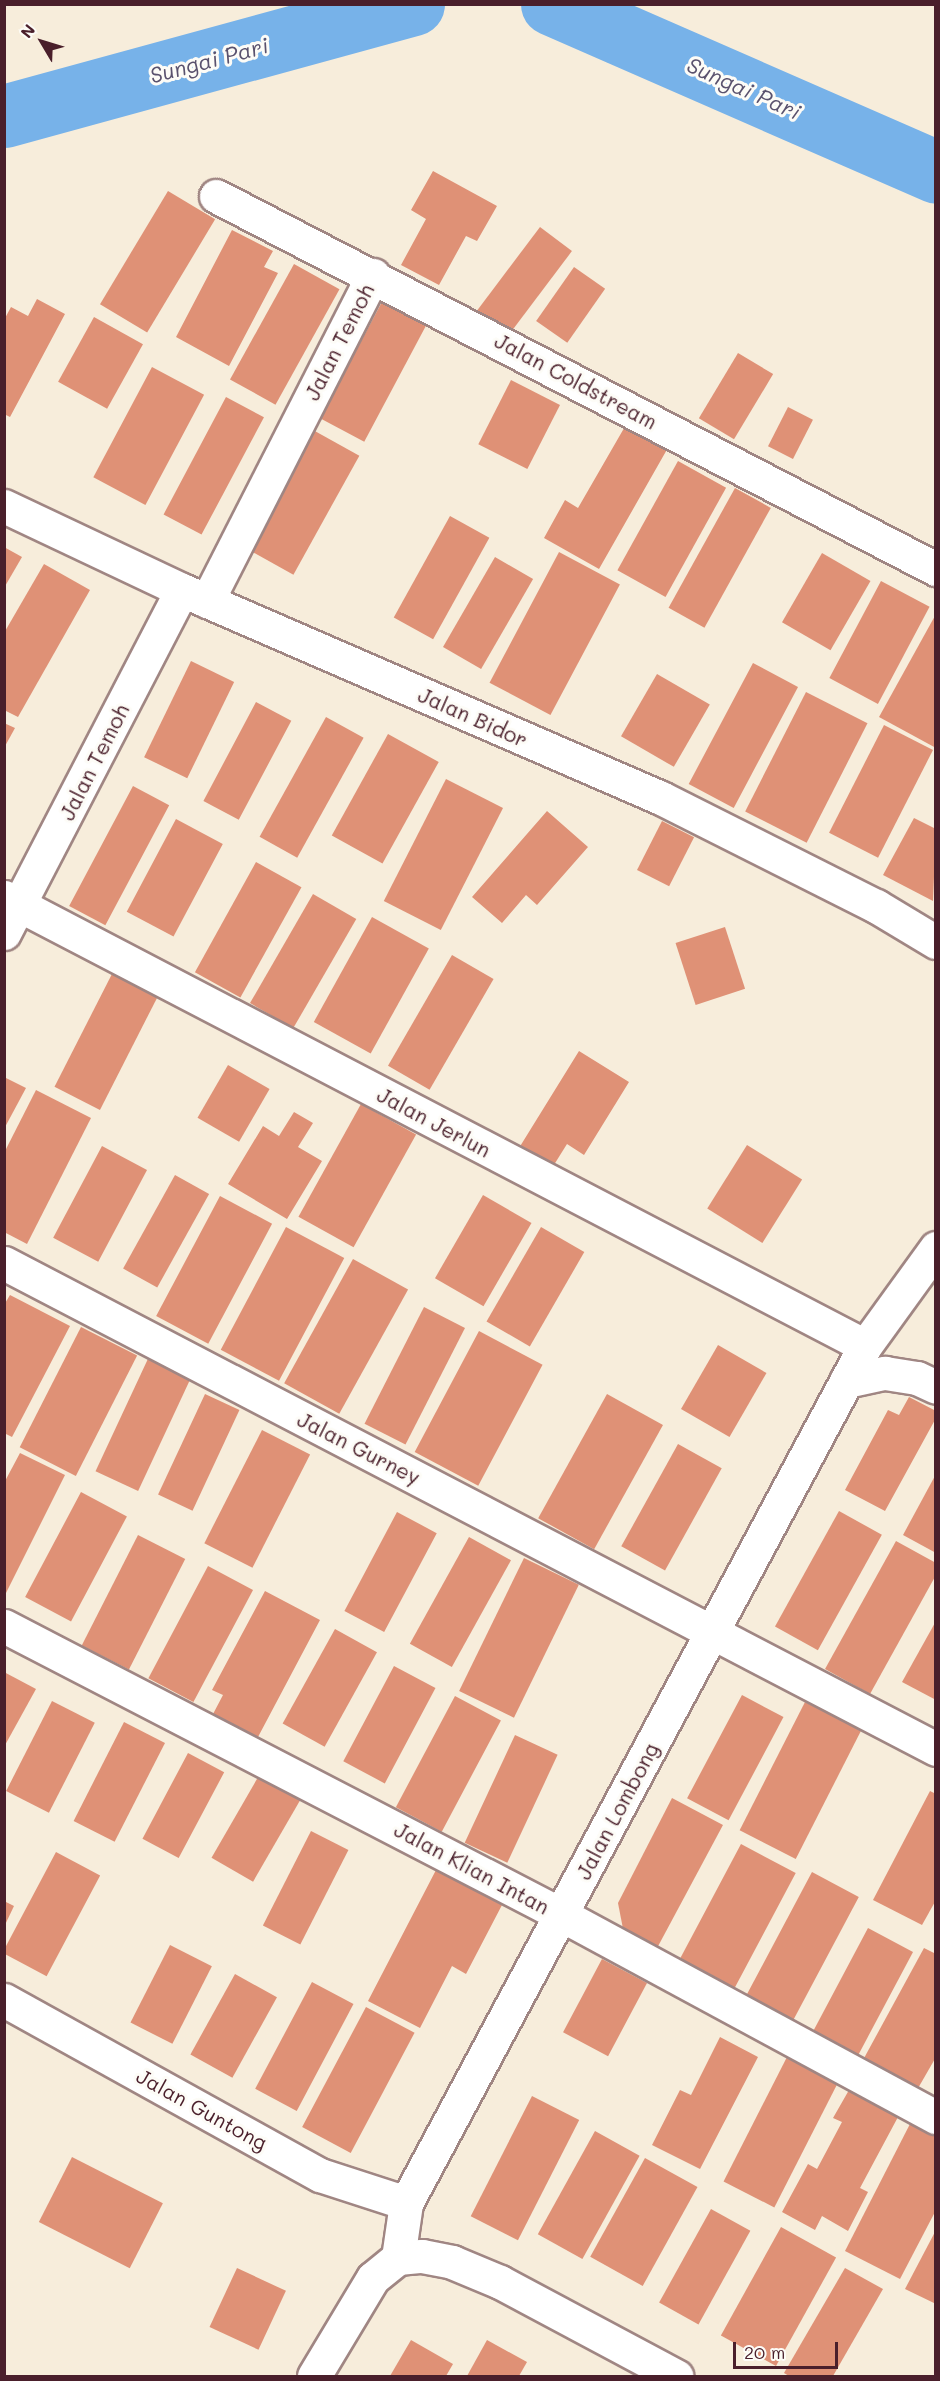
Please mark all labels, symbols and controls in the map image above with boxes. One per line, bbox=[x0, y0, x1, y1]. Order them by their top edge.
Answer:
north arrow bbox=[12, 12, 72, 72]
text: N bbox=[15, 19, 39, 42]
water label: Sungai Pari bbox=[147, 31, 271, 89]
water label: Sungai Pari bbox=[683, 51, 805, 125]
street label: Jalan Temoh bbox=[299, 280, 379, 404]
street label: Jalan Coldstream bbox=[491, 328, 661, 434]
street label: Jalan Bidor bbox=[414, 682, 532, 752]
street label: Jalan Temoh bbox=[54, 700, 134, 824]
street label: Jalan Jerlun bbox=[373, 1082, 495, 1162]
street label: Jalan Gurney bbox=[293, 1406, 425, 1490]
street label: Jalan Lombong bbox=[570, 1738, 664, 1884]
street label: Jalan Klian Intan bbox=[390, 1817, 554, 1919]
street label: Jalan Guntong bbox=[132, 2063, 272, 2155]
scale bar bbox=[736, 2330, 841, 2368]
text: 20 m bbox=[744, 2340, 785, 2364]

